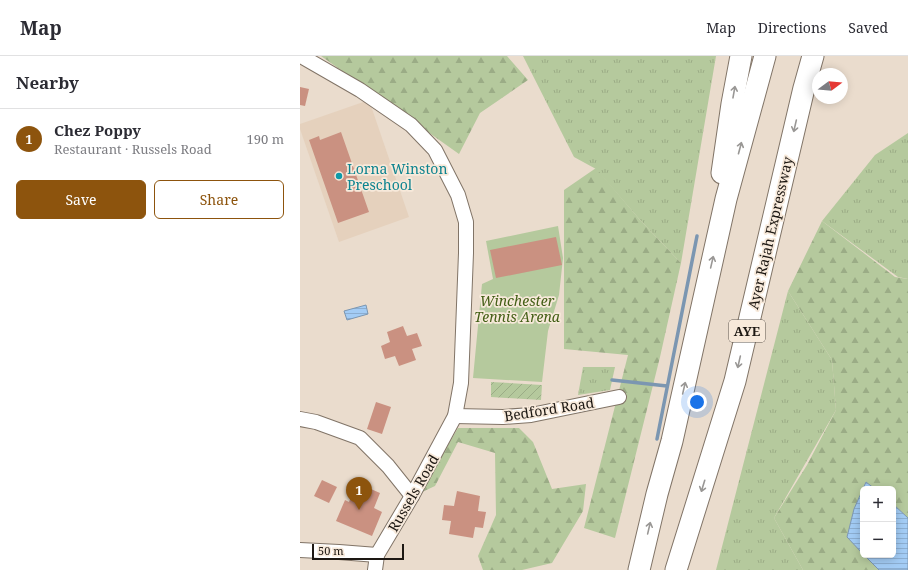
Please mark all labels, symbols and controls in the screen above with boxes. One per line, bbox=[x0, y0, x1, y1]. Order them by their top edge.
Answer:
text: Map bbox=[20, 15, 62, 41]
text: Map bbox=[706, 18, 736, 37]
text: Directions bbox=[758, 18, 826, 37]
text: Saved bbox=[848, 18, 888, 37]
north arrow bbox=[812, 68, 848, 104]
text: Nearby bbox=[16, 71, 79, 94]
one-way arrow bbox=[730, 86, 738, 99]
one-way arrow bbox=[791, 119, 798, 132]
text: Chez Poppy bbox=[54, 120, 141, 140]
text: 1 bbox=[25, 130, 33, 148]
text: 190 m bbox=[247, 130, 284, 148]
text: Restaurant · Russels Road bbox=[54, 140, 212, 158]
one-way arrow bbox=[737, 142, 744, 155]
street label: Ayer Rajah Expressway bbox=[743, 155, 797, 311]
place label: Lorna Winston Preschool bbox=[347, 159, 447, 194]
marker: Lorna Winston Preschool bbox=[334, 171, 344, 181]
button: Save bbox=[16, 180, 146, 219]
button: Share bbox=[154, 180, 284, 219]
one-way arrow bbox=[709, 255, 717, 268]
park label: Winchester Tennis Arena bbox=[474, 291, 561, 326]
road number: AYE bbox=[729, 320, 765, 342]
one-way arrow bbox=[735, 355, 743, 368]
one-way arrow bbox=[680, 382, 688, 395]
street label: Bedford Road bbox=[503, 392, 596, 426]
your location bbox=[687, 392, 707, 412]
street label: Russels Road bbox=[383, 451, 443, 535]
pin: 1 bbox=[346, 477, 372, 510]
one-way arrow bbox=[699, 480, 706, 493]
map controls bbox=[860, 486, 896, 558]
button: + bbox=[860, 486, 896, 522]
one-way arrow bbox=[646, 522, 653, 535]
button: − bbox=[860, 522, 896, 558]
scale bar bbox=[312, 542, 404, 561]
text: 50 m bbox=[318, 543, 344, 558]

